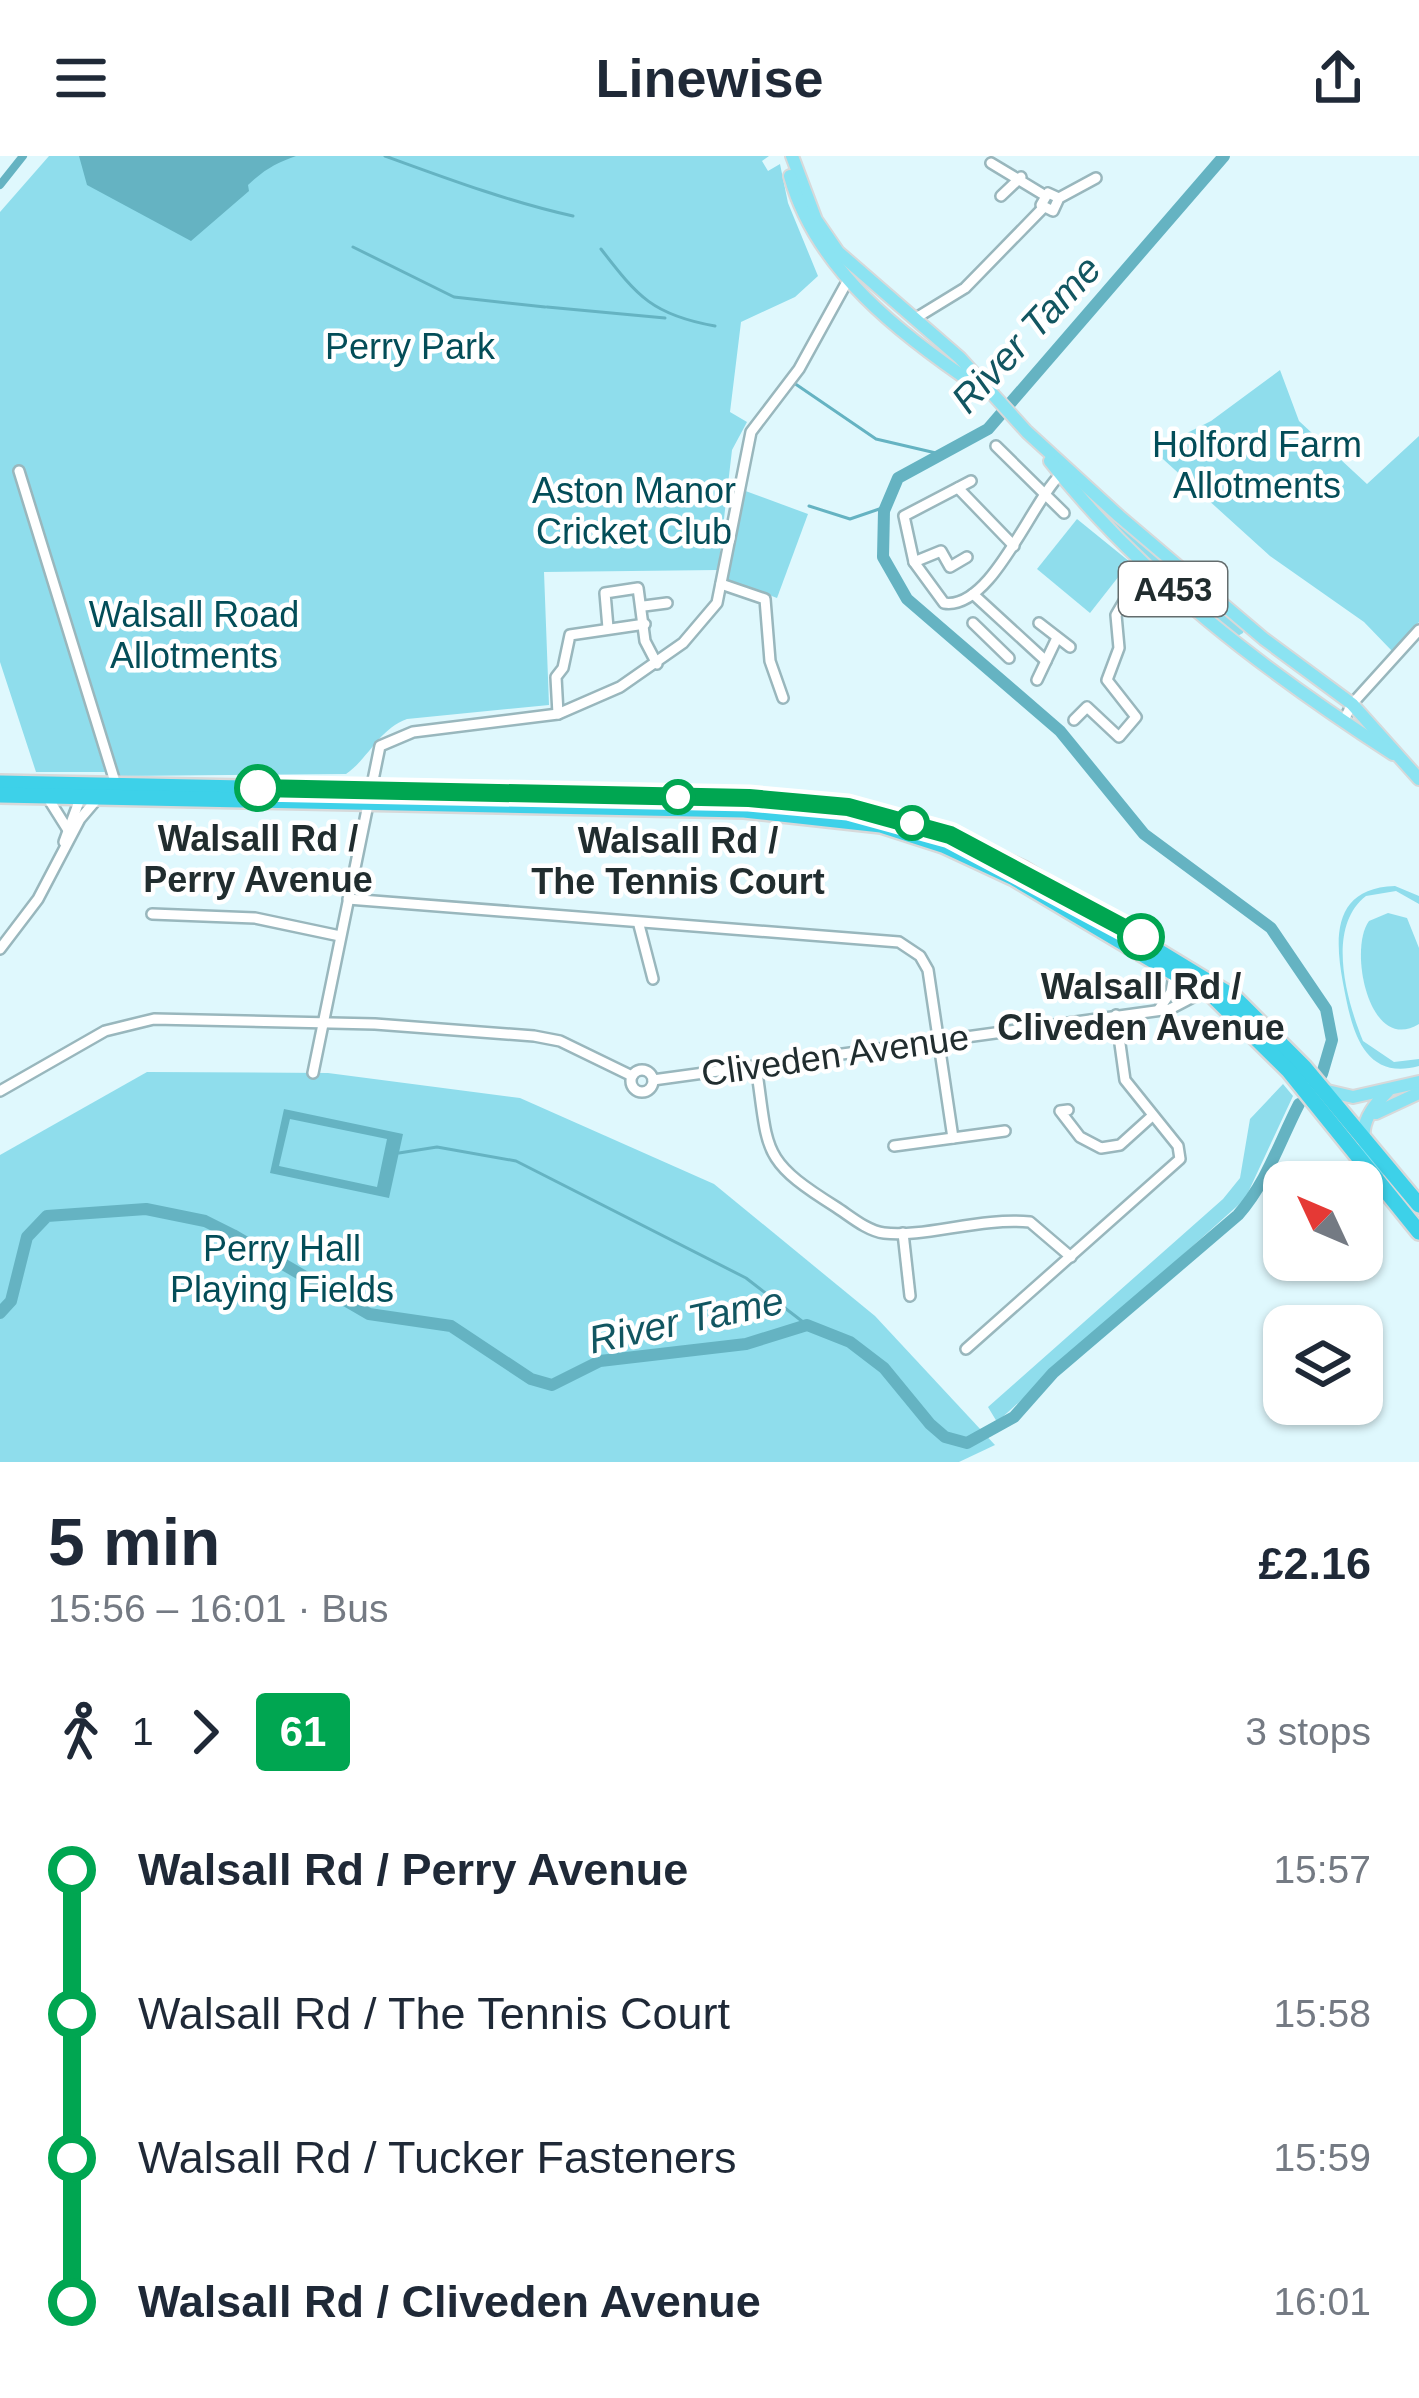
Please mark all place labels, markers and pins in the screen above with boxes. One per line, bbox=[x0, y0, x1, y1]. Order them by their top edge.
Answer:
marker: Walsall Rd / Perry Avenue bbox=[236, 766, 280, 810]
marker: Walsall Rd / The Tennis Court bbox=[662, 781, 694, 813]
unlabelled marker bbox=[896, 807, 928, 839]
place label: Walsall Rd / Perry Avenue bbox=[143, 818, 373, 900]
place label: Walsall Rd / The Tennis Court bbox=[531, 820, 825, 902]
marker: Walsall Rd / Cliveden Avenue bbox=[1119, 915, 1163, 959]
place label: Walsall Rd / Cliveden Avenue bbox=[997, 966, 1285, 1048]

